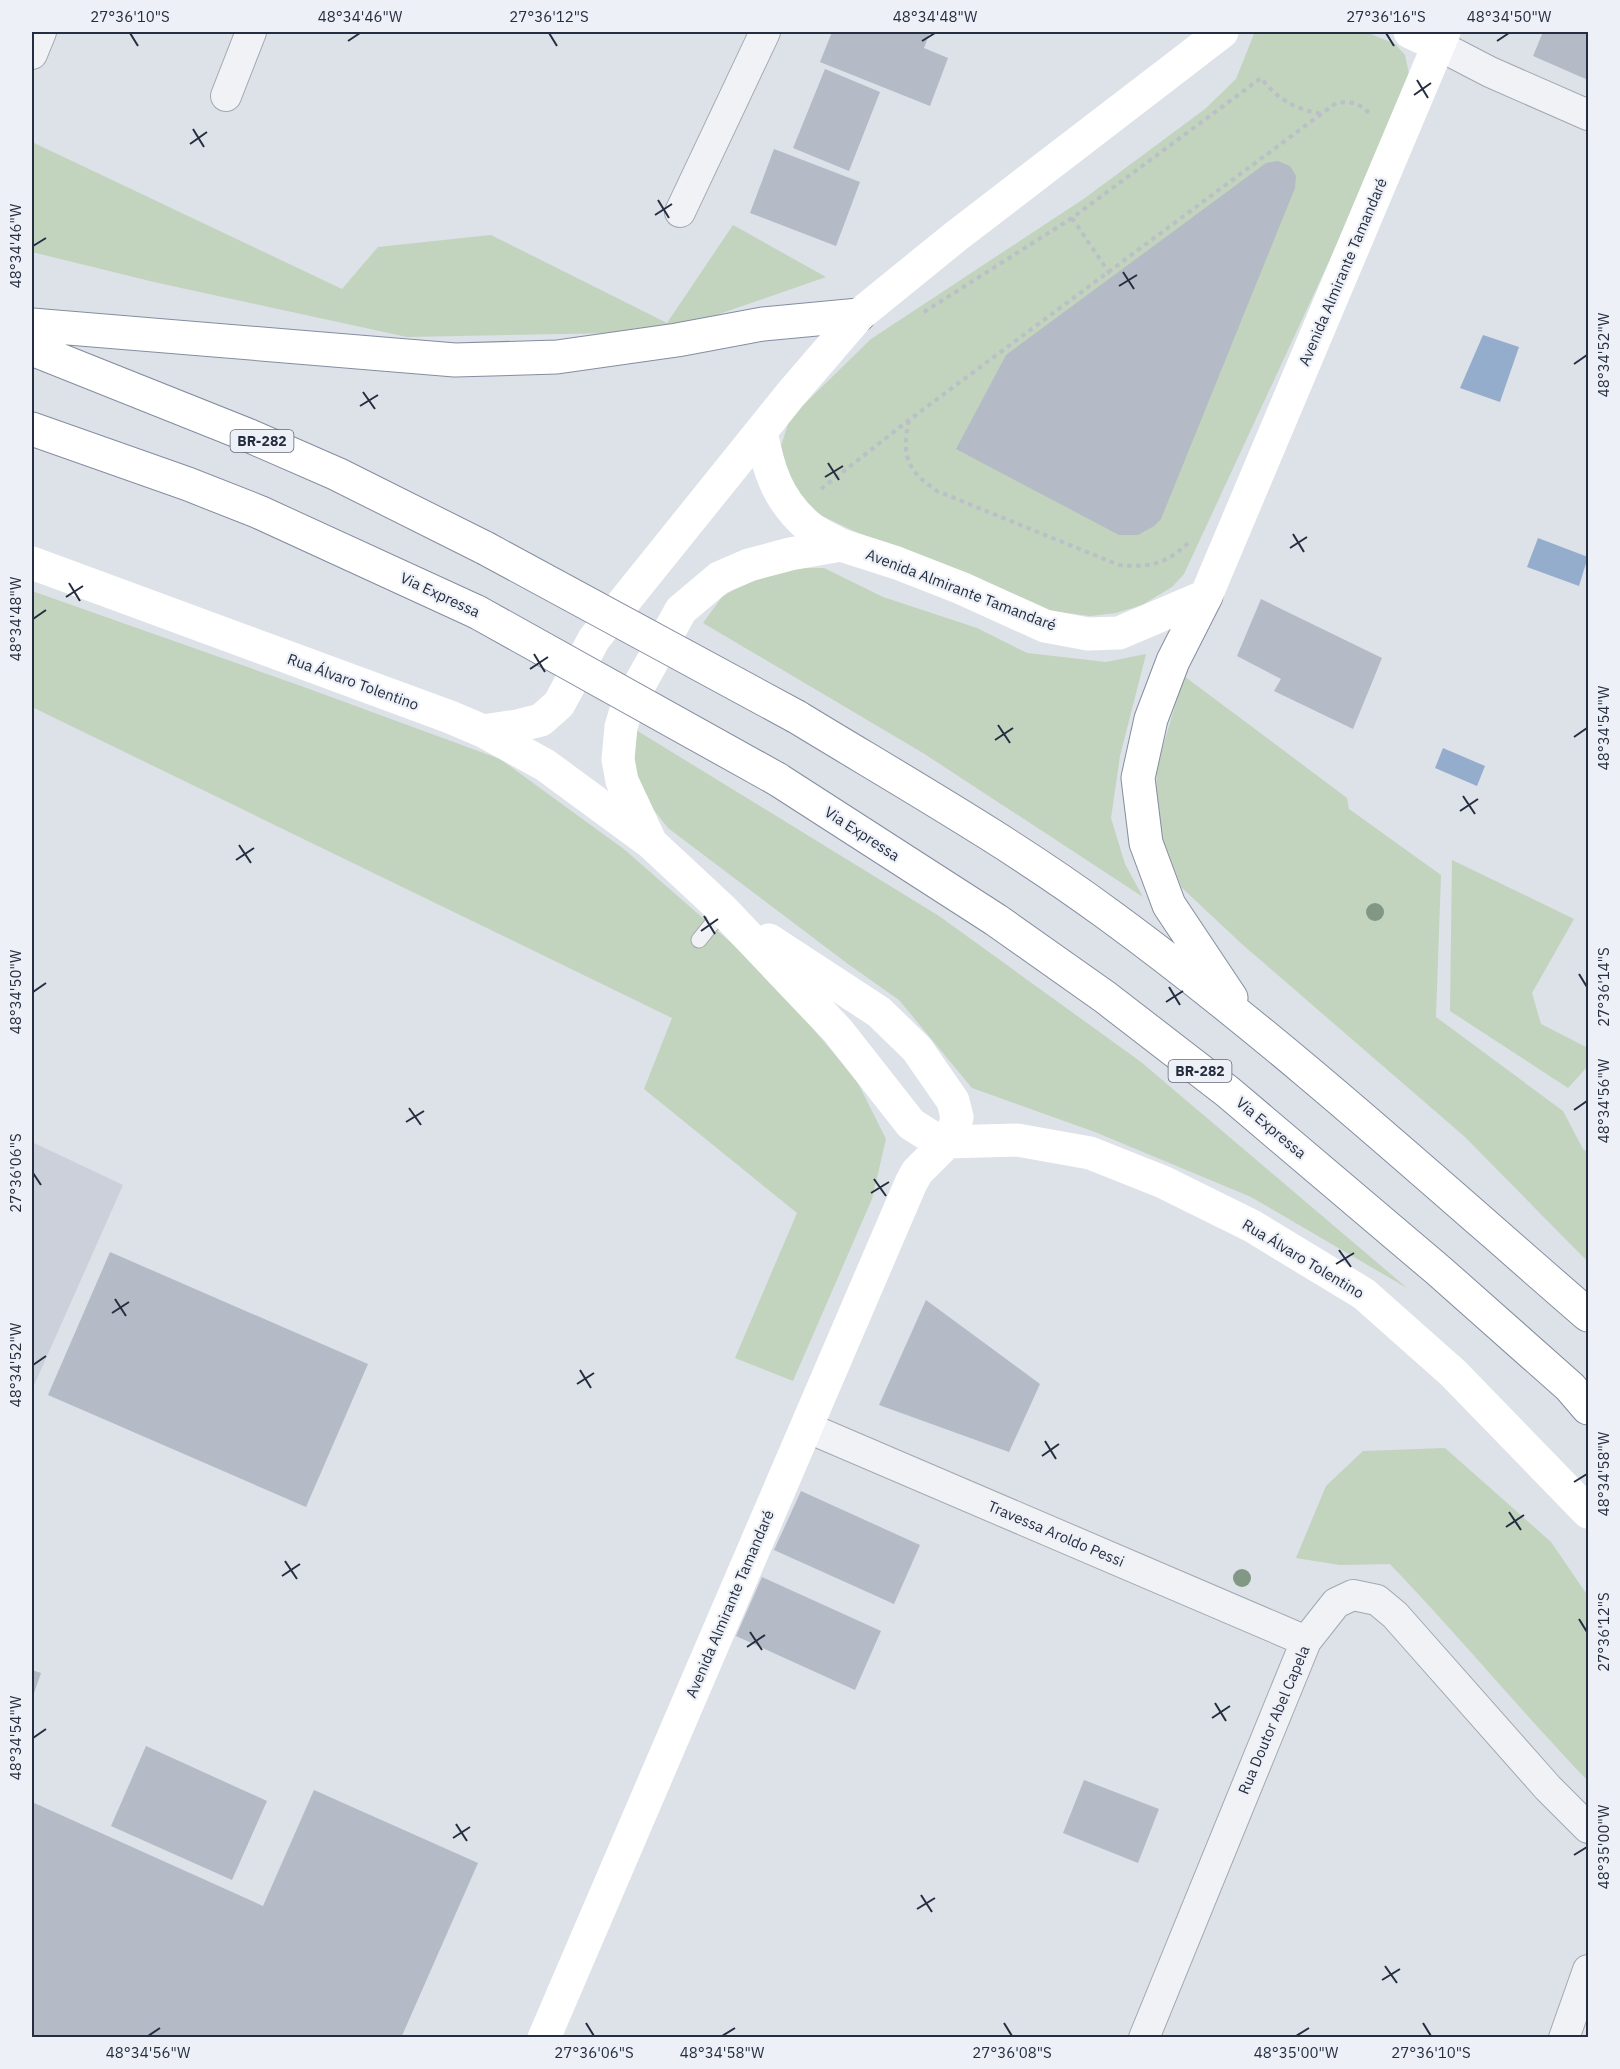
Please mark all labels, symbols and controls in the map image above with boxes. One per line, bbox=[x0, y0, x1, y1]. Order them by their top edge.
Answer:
text: 27°36'10"S bbox=[90, 7, 170, 26]
text: 48°34'46"W bbox=[318, 7, 403, 26]
text: 27°36'12"S bbox=[509, 7, 589, 26]
text: 48°34'48"W bbox=[893, 7, 978, 26]
text: 27°36'16"S bbox=[1346, 7, 1426, 26]
text: 48°34'50"W bbox=[1467, 7, 1552, 26]
street label: Avenida Almirante Tamandaré bbox=[1294, 175, 1391, 369]
text: 48°34'46"W bbox=[6, 203, 25, 288]
text: 48°34'52"W bbox=[1594, 312, 1613, 397]
road number: BR-282 bbox=[230, 430, 294, 452]
street label: Avenida Almirante Tamandaré bbox=[863, 544, 1059, 635]
street label: Via Expressa bbox=[397, 568, 483, 621]
text: 48°34'48"W bbox=[6, 576, 25, 661]
street label: Rua Álvaro Tolentino bbox=[285, 649, 422, 714]
text: 48°34'54"W bbox=[1594, 685, 1613, 770]
street label: Via Expressa bbox=[821, 802, 903, 865]
text: 27°36'14"S bbox=[1594, 947, 1613, 1027]
text: 48°34'50"W bbox=[6, 949, 25, 1034]
text: 48°34'56"W bbox=[1594, 1058, 1613, 1143]
road number: BR-282 bbox=[1168, 1060, 1232, 1082]
street label: Via Expressa bbox=[1232, 1093, 1310, 1162]
text: 27°36'06"S bbox=[6, 1133, 25, 1213]
street label: Rua Álvaro Tolentino bbox=[1239, 1215, 1368, 1302]
text: 48°34'52"W bbox=[6, 1322, 25, 1407]
text: 48°34'58"W bbox=[1594, 1431, 1613, 1516]
street label: Travessa Aroldo Pessi bbox=[985, 1496, 1127, 1571]
street label: Avenida Almirante Tamandaré bbox=[681, 1507, 778, 1701]
text: 27°36'12"S bbox=[1594, 1592, 1613, 1672]
street label: Rua Doutor Abel Capela bbox=[1234, 1643, 1314, 1797]
text: 48°34'54"W bbox=[6, 1695, 25, 1780]
text: 48°35'00"W bbox=[1594, 1804, 1613, 1889]
text: 48°34'56"W bbox=[106, 2043, 191, 2062]
text: 27°36'06"S bbox=[554, 2043, 634, 2062]
text: 48°34'58"W bbox=[680, 2043, 765, 2062]
text: 27°36'08"S bbox=[972, 2043, 1052, 2062]
text: 48°35'00"W bbox=[1254, 2043, 1339, 2062]
text: 27°36'10"S bbox=[1391, 2043, 1471, 2062]

